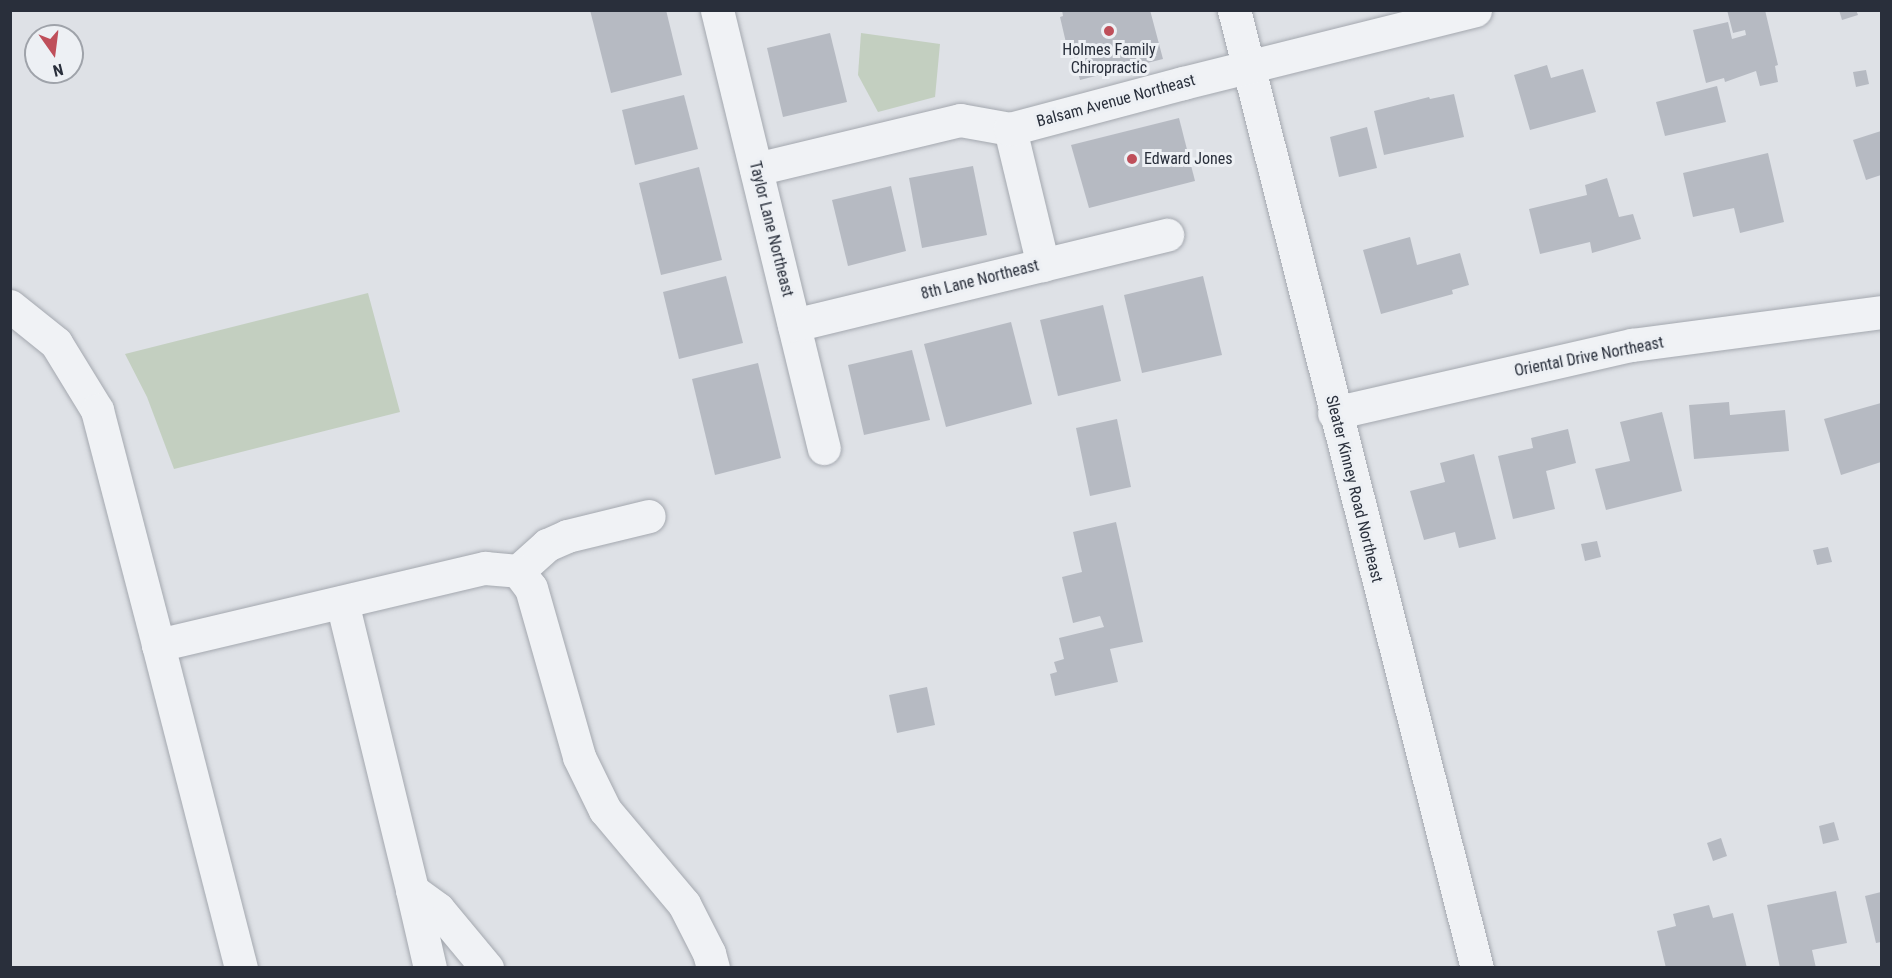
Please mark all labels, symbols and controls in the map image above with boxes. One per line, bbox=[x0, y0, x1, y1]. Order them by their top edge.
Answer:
north arrow bbox=[24, 24, 84, 84]
marker: Holmes Family Chiropractic bbox=[1102, 24, 1116, 38]
place label: Holmes Family Chiropractic bbox=[1062, 40, 1156, 78]
text: N bbox=[51, 60, 65, 80]
street label: Balsam Avenue Northeast bbox=[1035, 71, 1197, 131]
place label: Edward Jones bbox=[1144, 149, 1232, 169]
marker: Edward Jones bbox=[1125, 152, 1139, 166]
street label: Taylor Lane Northeast bbox=[745, 159, 797, 299]
street label: 8th Lane Northeast bbox=[919, 256, 1041, 304]
street label: Oriental Drive Northeast bbox=[1513, 333, 1665, 381]
street label: Sleater Kinney Road Northeast bbox=[1321, 393, 1387, 585]

